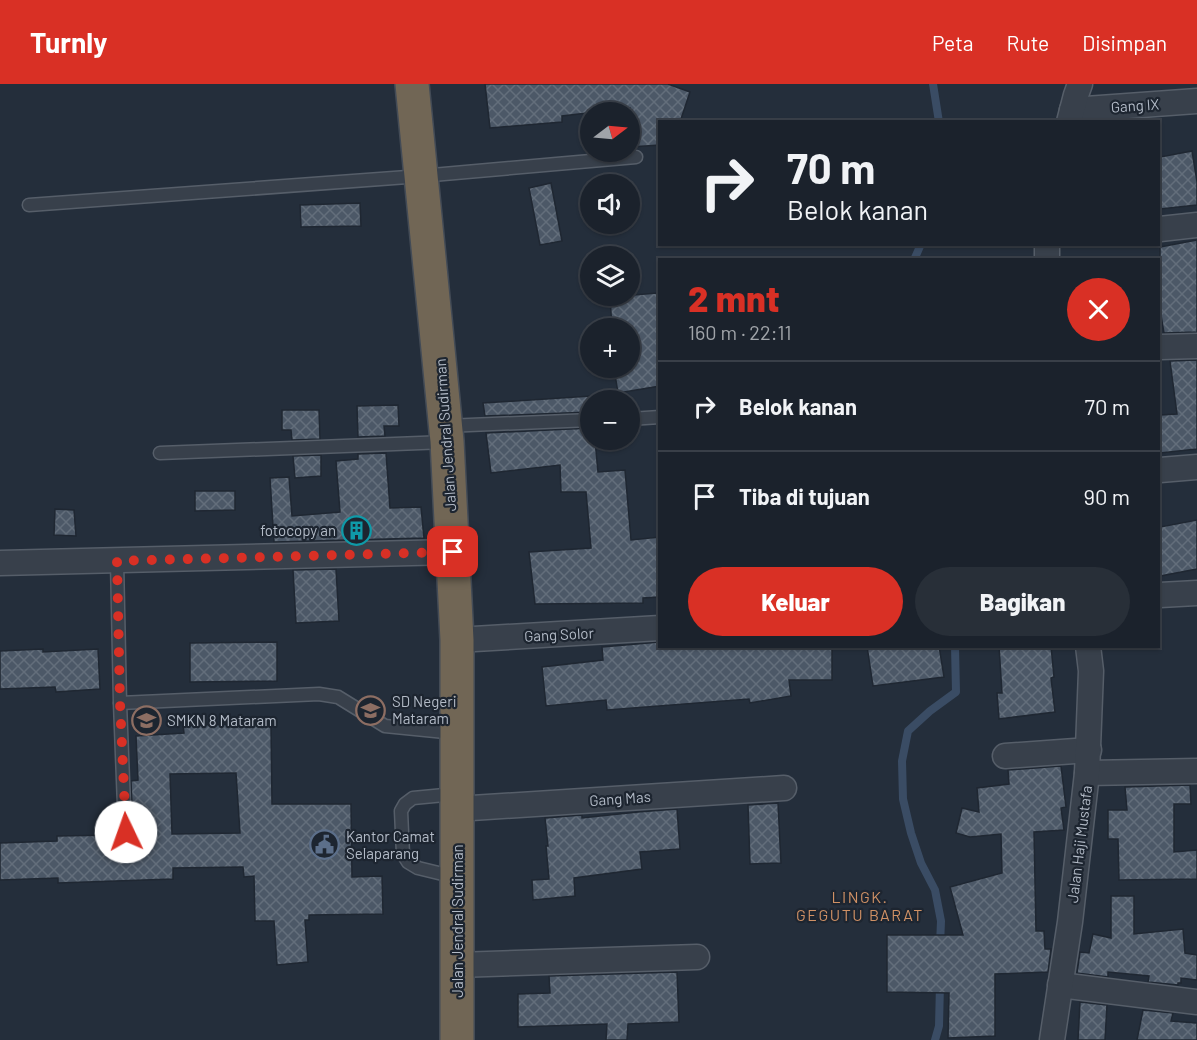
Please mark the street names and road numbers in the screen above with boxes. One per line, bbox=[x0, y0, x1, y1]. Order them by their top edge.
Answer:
street label: Gang IX bbox=[1110, 94, 1160, 116]
street label: Jalan Jendral Sudirman bbox=[431, 358, 459, 512]
street label: Gang Solor bbox=[524, 623, 595, 645]
street label: Jalan Haji Mustafa bbox=[1063, 784, 1095, 904]
street label: Gang Mas bbox=[589, 787, 651, 809]
street label: Jalan Jendral Sudirman bbox=[448, 844, 466, 998]

